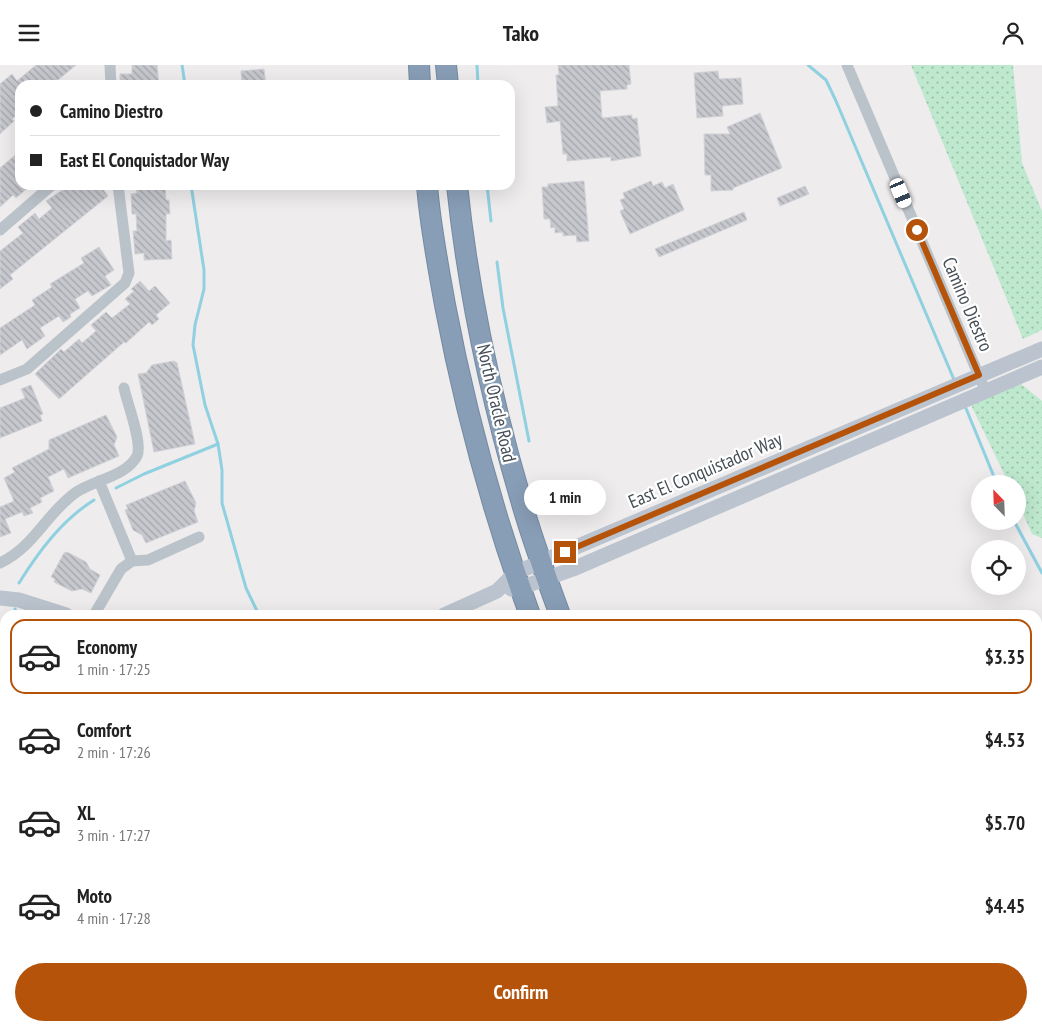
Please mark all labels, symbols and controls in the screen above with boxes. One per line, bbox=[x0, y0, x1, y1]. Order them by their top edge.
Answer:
icon: menu bbox=[15, 19, 43, 47]
text: Tako bbox=[503, 19, 539, 47]
icon: person bbox=[999, 19, 1027, 47]
text: Camino Diestro bbox=[60, 99, 163, 123]
text: East El Conquistador Way bbox=[60, 148, 229, 172]
car bbox=[888, 176, 913, 210]
route start bbox=[906, 219, 928, 241]
street label: Camino Diestro bbox=[937, 253, 999, 355]
street label: North Oracle Road bbox=[472, 342, 522, 464]
street label: East El Conquistador Way bbox=[624, 426, 786, 513]
north arrow bbox=[971, 475, 1026, 530]
map controls bbox=[971, 475, 1026, 595]
callout: 1 min bbox=[524, 479, 606, 515]
text: 1 min bbox=[549, 487, 581, 507]
button: locate bbox=[971, 540, 1026, 595]
route end bbox=[554, 541, 576, 563]
icon: car bbox=[17, 634, 62, 679]
text: Economy bbox=[77, 635, 137, 659]
text: $3.35 bbox=[985, 645, 1025, 669]
text: 1 min · 17:25 bbox=[77, 659, 151, 679]
icon: car bbox=[17, 717, 62, 762]
text: Comfort bbox=[77, 718, 131, 742]
text: $4.53 bbox=[985, 728, 1025, 752]
text: 2 min · 17:26 bbox=[77, 742, 151, 762]
icon: car bbox=[17, 800, 62, 845]
text: XL bbox=[77, 801, 95, 825]
text: $5.70 bbox=[985, 811, 1025, 835]
text: 3 min · 17:27 bbox=[77, 825, 151, 845]
icon: car bbox=[17, 883, 62, 928]
text: Moto bbox=[77, 884, 112, 908]
text: $4.45 bbox=[985, 894, 1025, 918]
text: 4 min · 17:28 bbox=[77, 908, 151, 928]
button: Confirm bbox=[15, 963, 1027, 1021]

